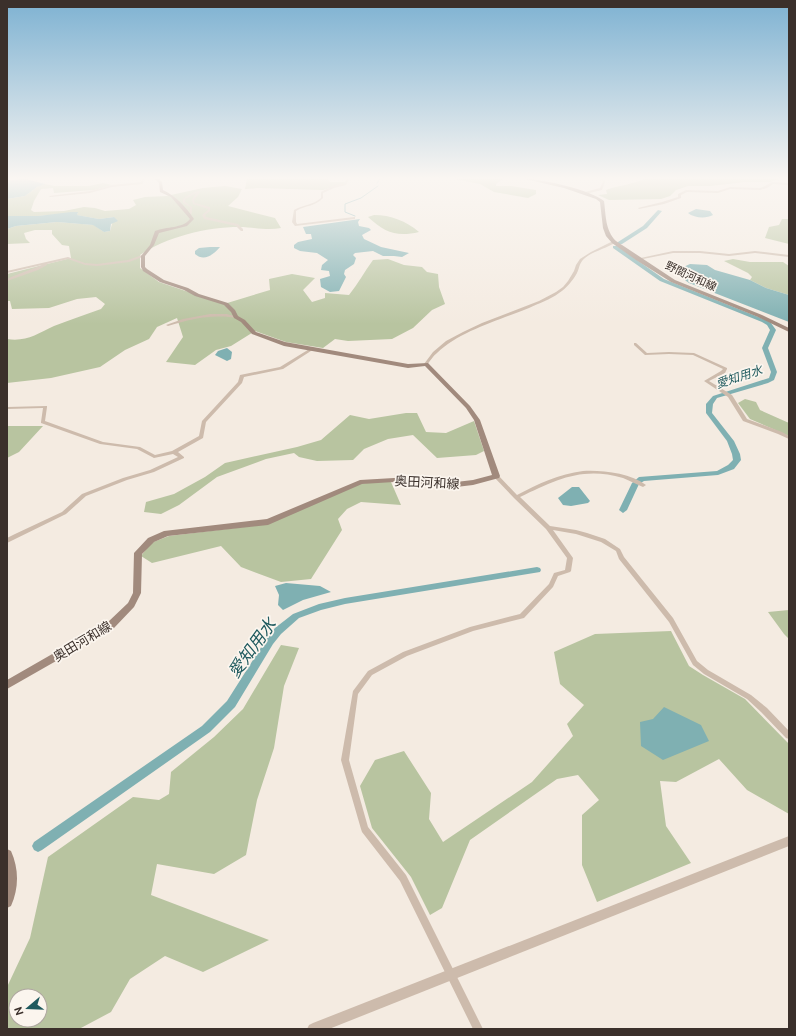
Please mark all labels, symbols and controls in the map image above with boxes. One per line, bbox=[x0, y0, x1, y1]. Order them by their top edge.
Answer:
street label: 野間河和線 bbox=[664, 259, 718, 293]
water label: 愛知用水 bbox=[714, 362, 766, 390]
street label: 奥田河和線 bbox=[394, 473, 460, 491]
water label: 愛知用水 bbox=[224, 613, 280, 681]
street label: 奥田河和線 bbox=[51, 618, 113, 664]
north arrow bbox=[8, 988, 48, 1028]
text: N bbox=[12, 1005, 26, 1017]

